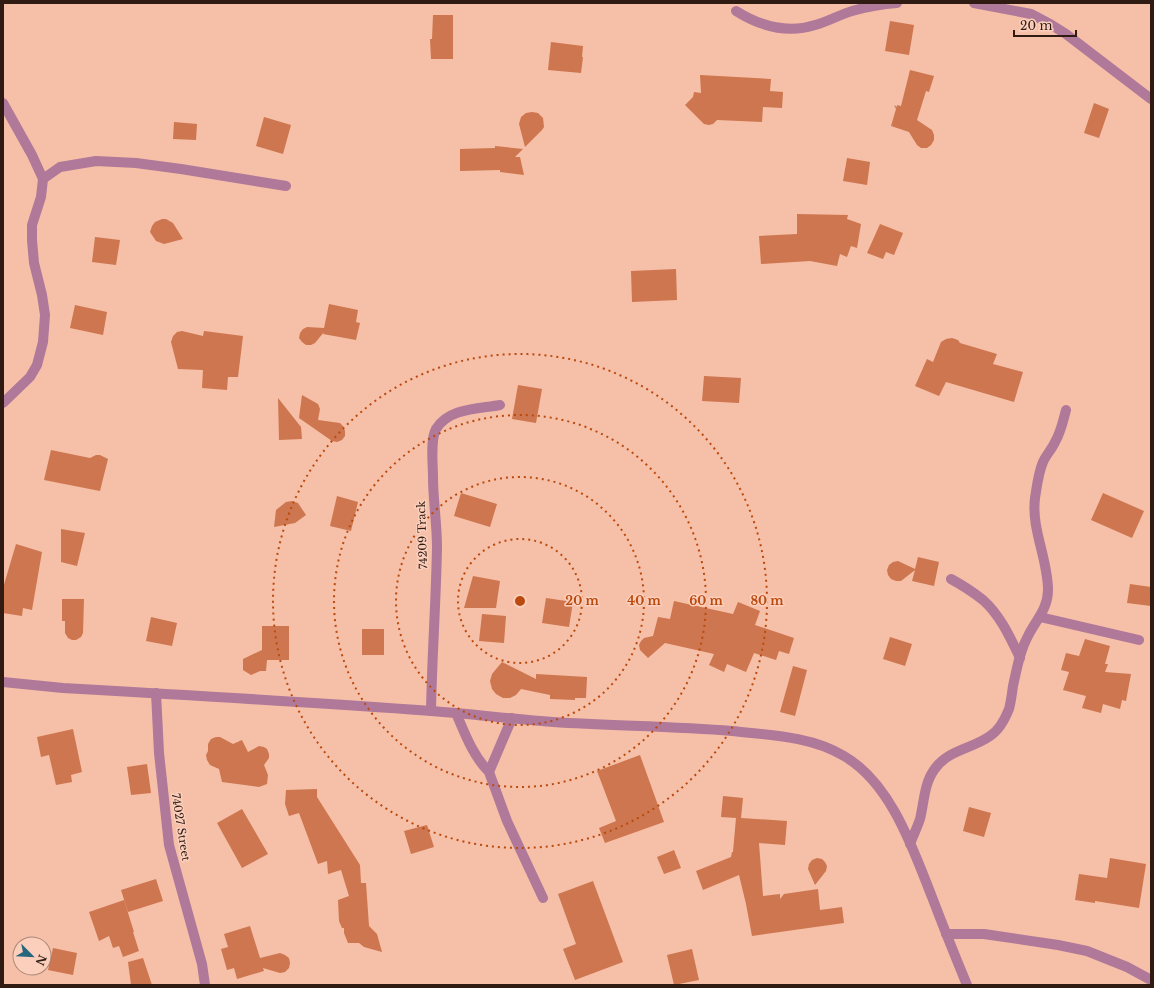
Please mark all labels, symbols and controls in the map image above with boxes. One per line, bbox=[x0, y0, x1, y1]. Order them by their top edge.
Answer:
scale bar bbox=[1014, 12, 1076, 38]
text: 20 m bbox=[1020, 18, 1052, 33]
street label: 74209 Track bbox=[414, 500, 430, 569]
text: 20 m bbox=[565, 593, 599, 608]
text: 40 m bbox=[627, 593, 661, 608]
text: 60 m bbox=[689, 593, 724, 608]
text: 80 m bbox=[750, 593, 784, 608]
centre of rings bbox=[513, 594, 527, 608]
street label: 74027 Street bbox=[169, 792, 193, 863]
north arrow bbox=[12, 936, 52, 976]
text: N bbox=[32, 952, 50, 968]

